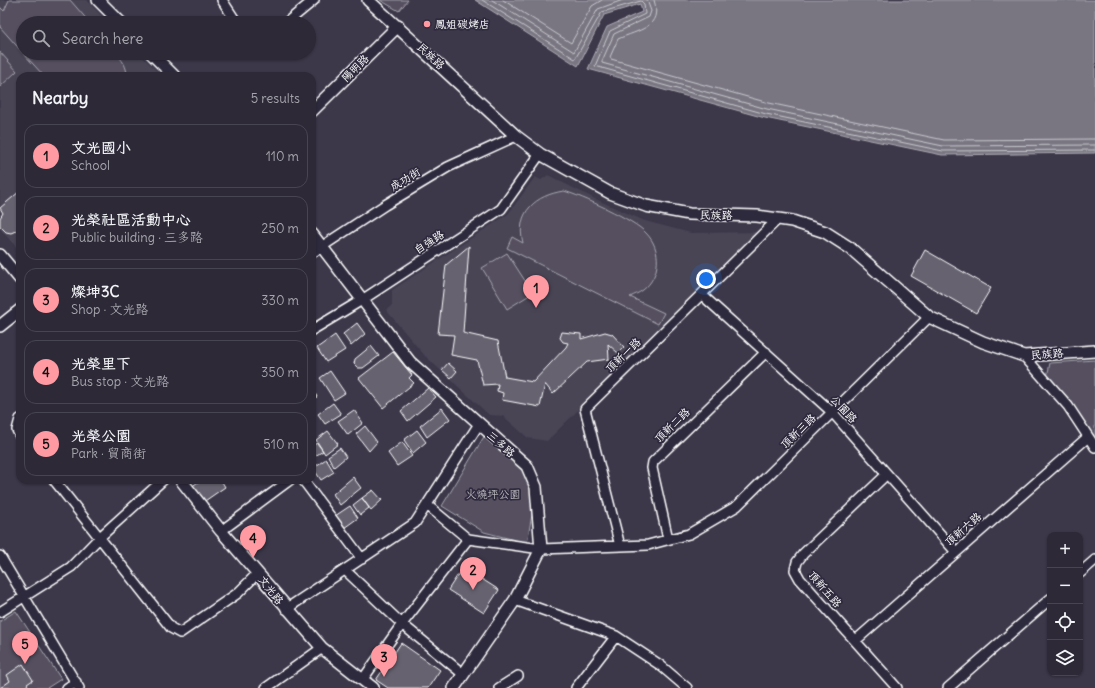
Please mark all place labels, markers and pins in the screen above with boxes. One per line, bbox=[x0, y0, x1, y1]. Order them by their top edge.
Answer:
place label: 鳳姐碳烤店 bbox=[435, 17, 490, 31]
marker: 鳳姐碳烤店 bbox=[422, 19, 432, 29]
pin: 1 bbox=[523, 275, 549, 308]
pin: 4 bbox=[240, 525, 266, 558]
pin: 2 bbox=[460, 557, 486, 590]
pin: 5 bbox=[12, 631, 38, 664]
pin: 3 bbox=[371, 644, 397, 677]

